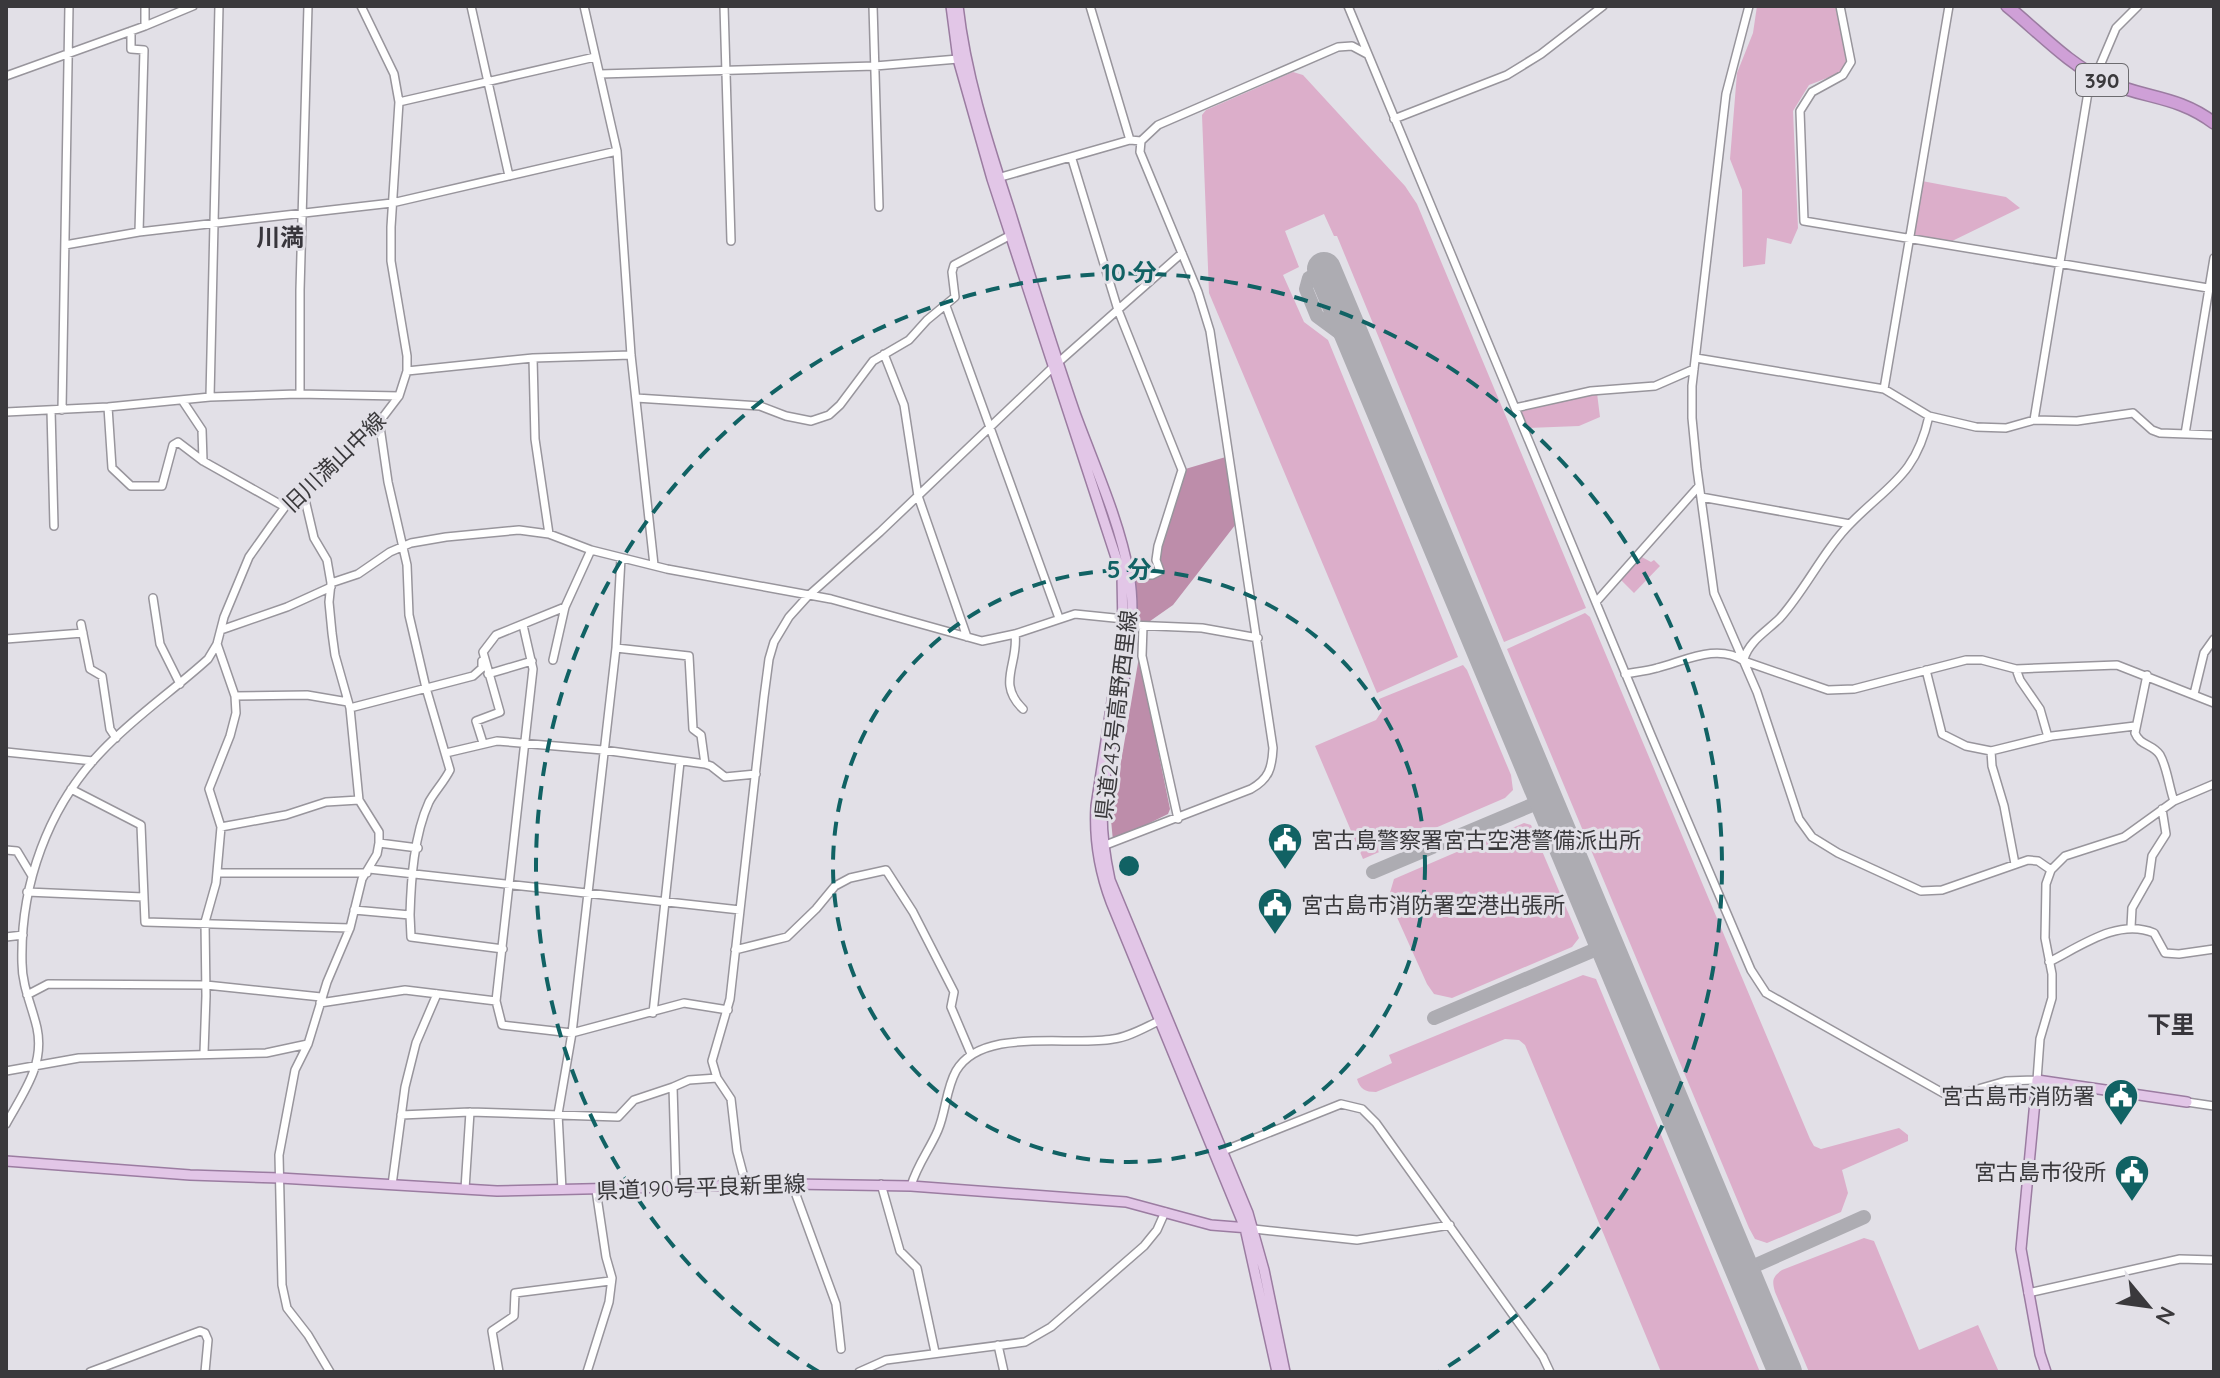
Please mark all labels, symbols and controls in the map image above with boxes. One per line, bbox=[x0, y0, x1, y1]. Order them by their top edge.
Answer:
road number: 390 bbox=[2076, 64, 2128, 96]
district label: 川満 bbox=[256, 222, 304, 252]
text: 10 分 bbox=[1102, 257, 1156, 287]
street label: 旧川満山中線 bbox=[277, 406, 391, 518]
text: 5 分 bbox=[1107, 554, 1151, 584]
street label: 県道243号高野西里線 bbox=[1089, 609, 1143, 821]
public building icon: 宮古島警察署宮古空港警備派出所 bbox=[1266, 821, 1304, 871]
place label: 宮古島警察署宮古空港警備派出所 bbox=[1311, 826, 1641, 854]
centre of rings bbox=[1115, 852, 1143, 880]
public building icon: 宮古島市消防署空港出張所 bbox=[1256, 886, 1294, 936]
place label: 宮古島市消防署空港出張所 bbox=[1301, 891, 1565, 919]
district label: 下里 bbox=[2147, 1009, 2195, 1039]
public building icon: 宮古島市消防署 bbox=[2102, 1077, 2140, 1127]
place label: 宮古島市消防署 bbox=[1941, 1082, 2095, 1110]
public building icon: 宮古島市役所 bbox=[2113, 1153, 2151, 1203]
place label: 宮古島市役所 bbox=[1974, 1158, 2106, 1186]
street label: 県道190号平良新里線 bbox=[596, 1169, 806, 1205]
north arrow bbox=[2108, 1266, 2188, 1346]
text: N bbox=[2149, 1302, 2182, 1330]

